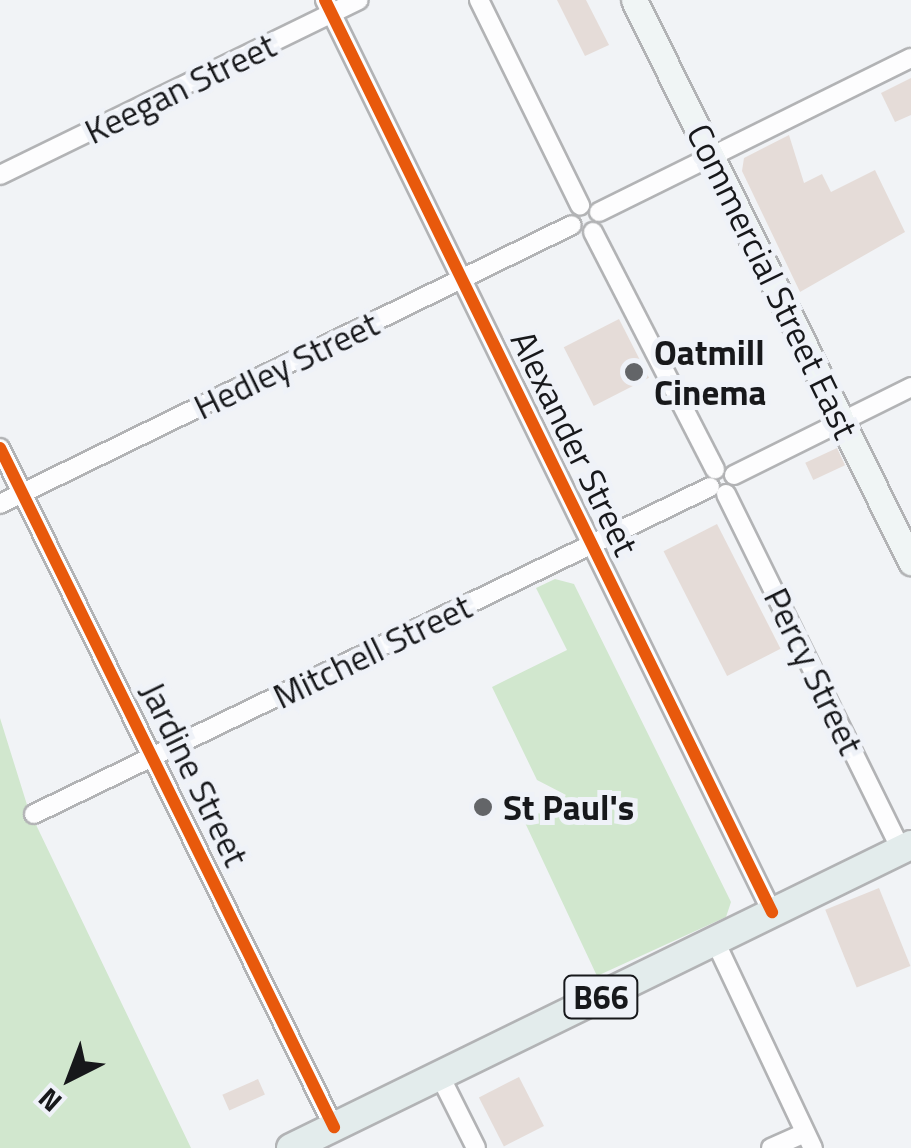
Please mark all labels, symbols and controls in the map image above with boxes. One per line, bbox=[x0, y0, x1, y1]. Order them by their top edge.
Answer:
street label: Keegan Street bbox=[78, 24, 282, 152]
street label: Commercial Street East bbox=[679, 117, 867, 445]
street label: Hedley Street bbox=[187, 302, 385, 428]
street label: Alexander Street bbox=[502, 324, 648, 562]
place label: Oatmill Cinema bbox=[654, 331, 766, 413]
marker: Oatmill Cinema bbox=[623, 361, 645, 383]
street label: Percy Street bbox=[756, 581, 872, 761]
street label: Mitchell Street bbox=[266, 585, 478, 717]
street label: Jardine Street bbox=[132, 675, 258, 873]
place label: St Paul's bbox=[503, 786, 634, 828]
marker: St Paul's bbox=[472, 796, 494, 818]
road number: B66 bbox=[561, 970, 641, 1024]
north arrow bbox=[20, 1028, 120, 1128]
text: N bbox=[28, 1078, 71, 1123]

